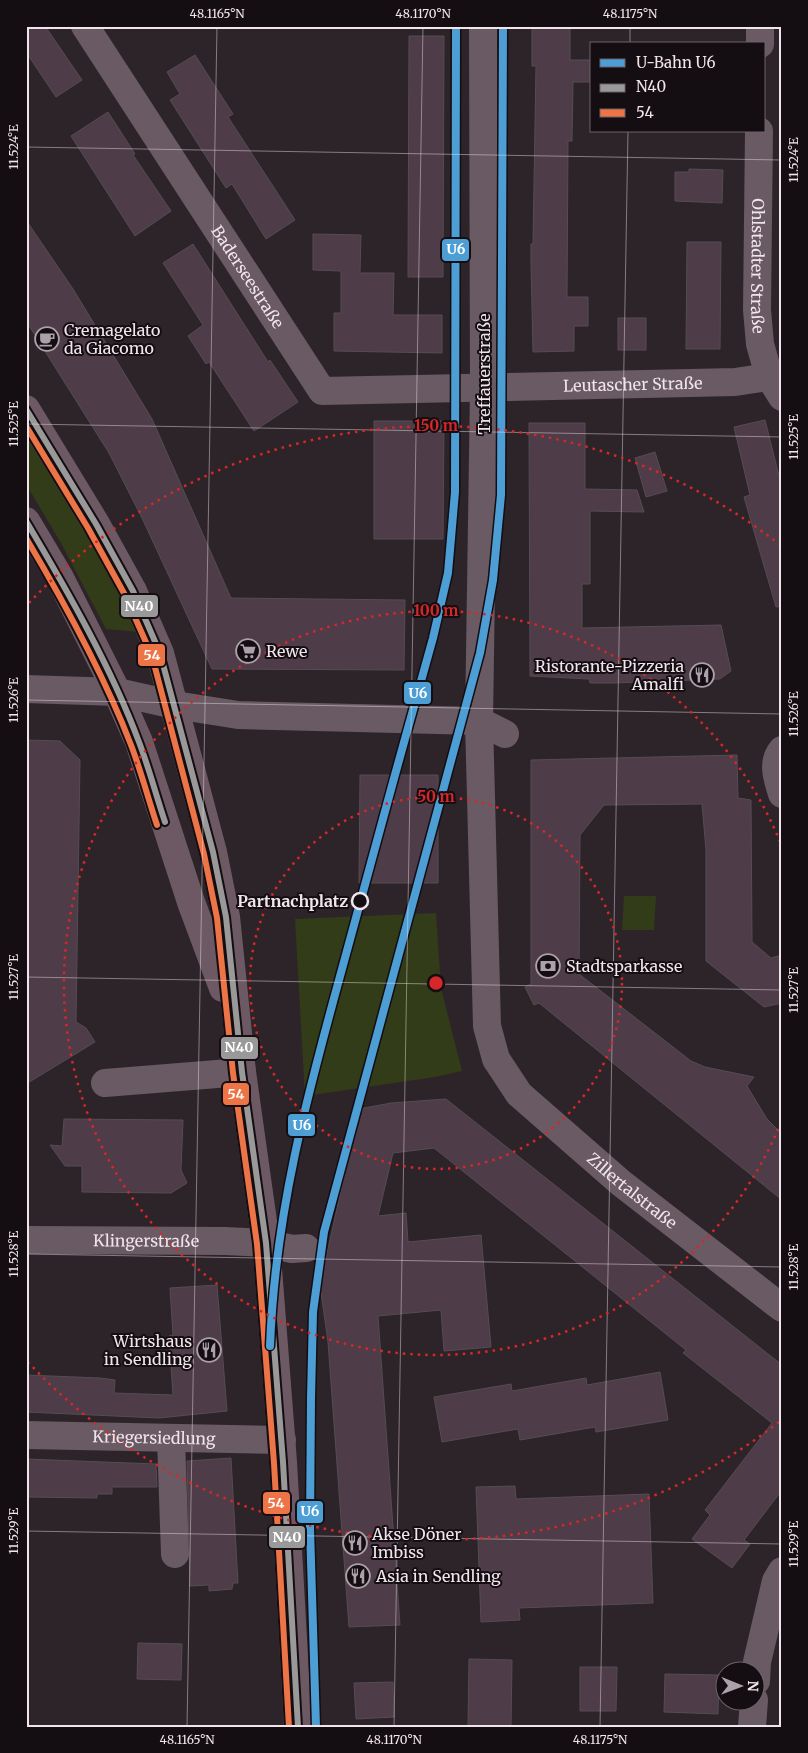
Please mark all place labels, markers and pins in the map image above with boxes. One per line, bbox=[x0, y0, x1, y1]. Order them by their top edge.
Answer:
place label: Cremagelato da Giacomo bbox=[64, 320, 160, 358]
cafe icon: Cremagelato da Giacomo bbox=[34, 326, 60, 352]
supermarket icon: Rewe bbox=[235, 638, 261, 664]
place label: Rewe bbox=[266, 641, 307, 661]
place label: Ristorante-Pizzeria Amalfi bbox=[535, 656, 684, 694]
restaurant icon: Ristorante-Pizzeria Amalfi bbox=[689, 662, 715, 688]
place label: Partnachplatz bbox=[237, 891, 348, 911]
marker: Partnachplatz bbox=[351, 892, 369, 910]
bank icon: Stadtsparkasse bbox=[535, 953, 561, 979]
place label: Stadtsparkasse bbox=[566, 956, 682, 976]
centre of rings bbox=[427, 974, 445, 992]
place label: Wirtshaus in Sendling bbox=[104, 1331, 192, 1369]
restaurant icon: Wirtshaus in Sendling bbox=[196, 1337, 222, 1363]
place label: Akse Döner Imbiss bbox=[371, 1524, 461, 1562]
restaurant icon: Akse Döner Imbiss bbox=[342, 1530, 368, 1556]
restaurant icon: Asia in Sendling bbox=[345, 1563, 371, 1589]
place label: Asia in Sendling bbox=[375, 1566, 501, 1586]

